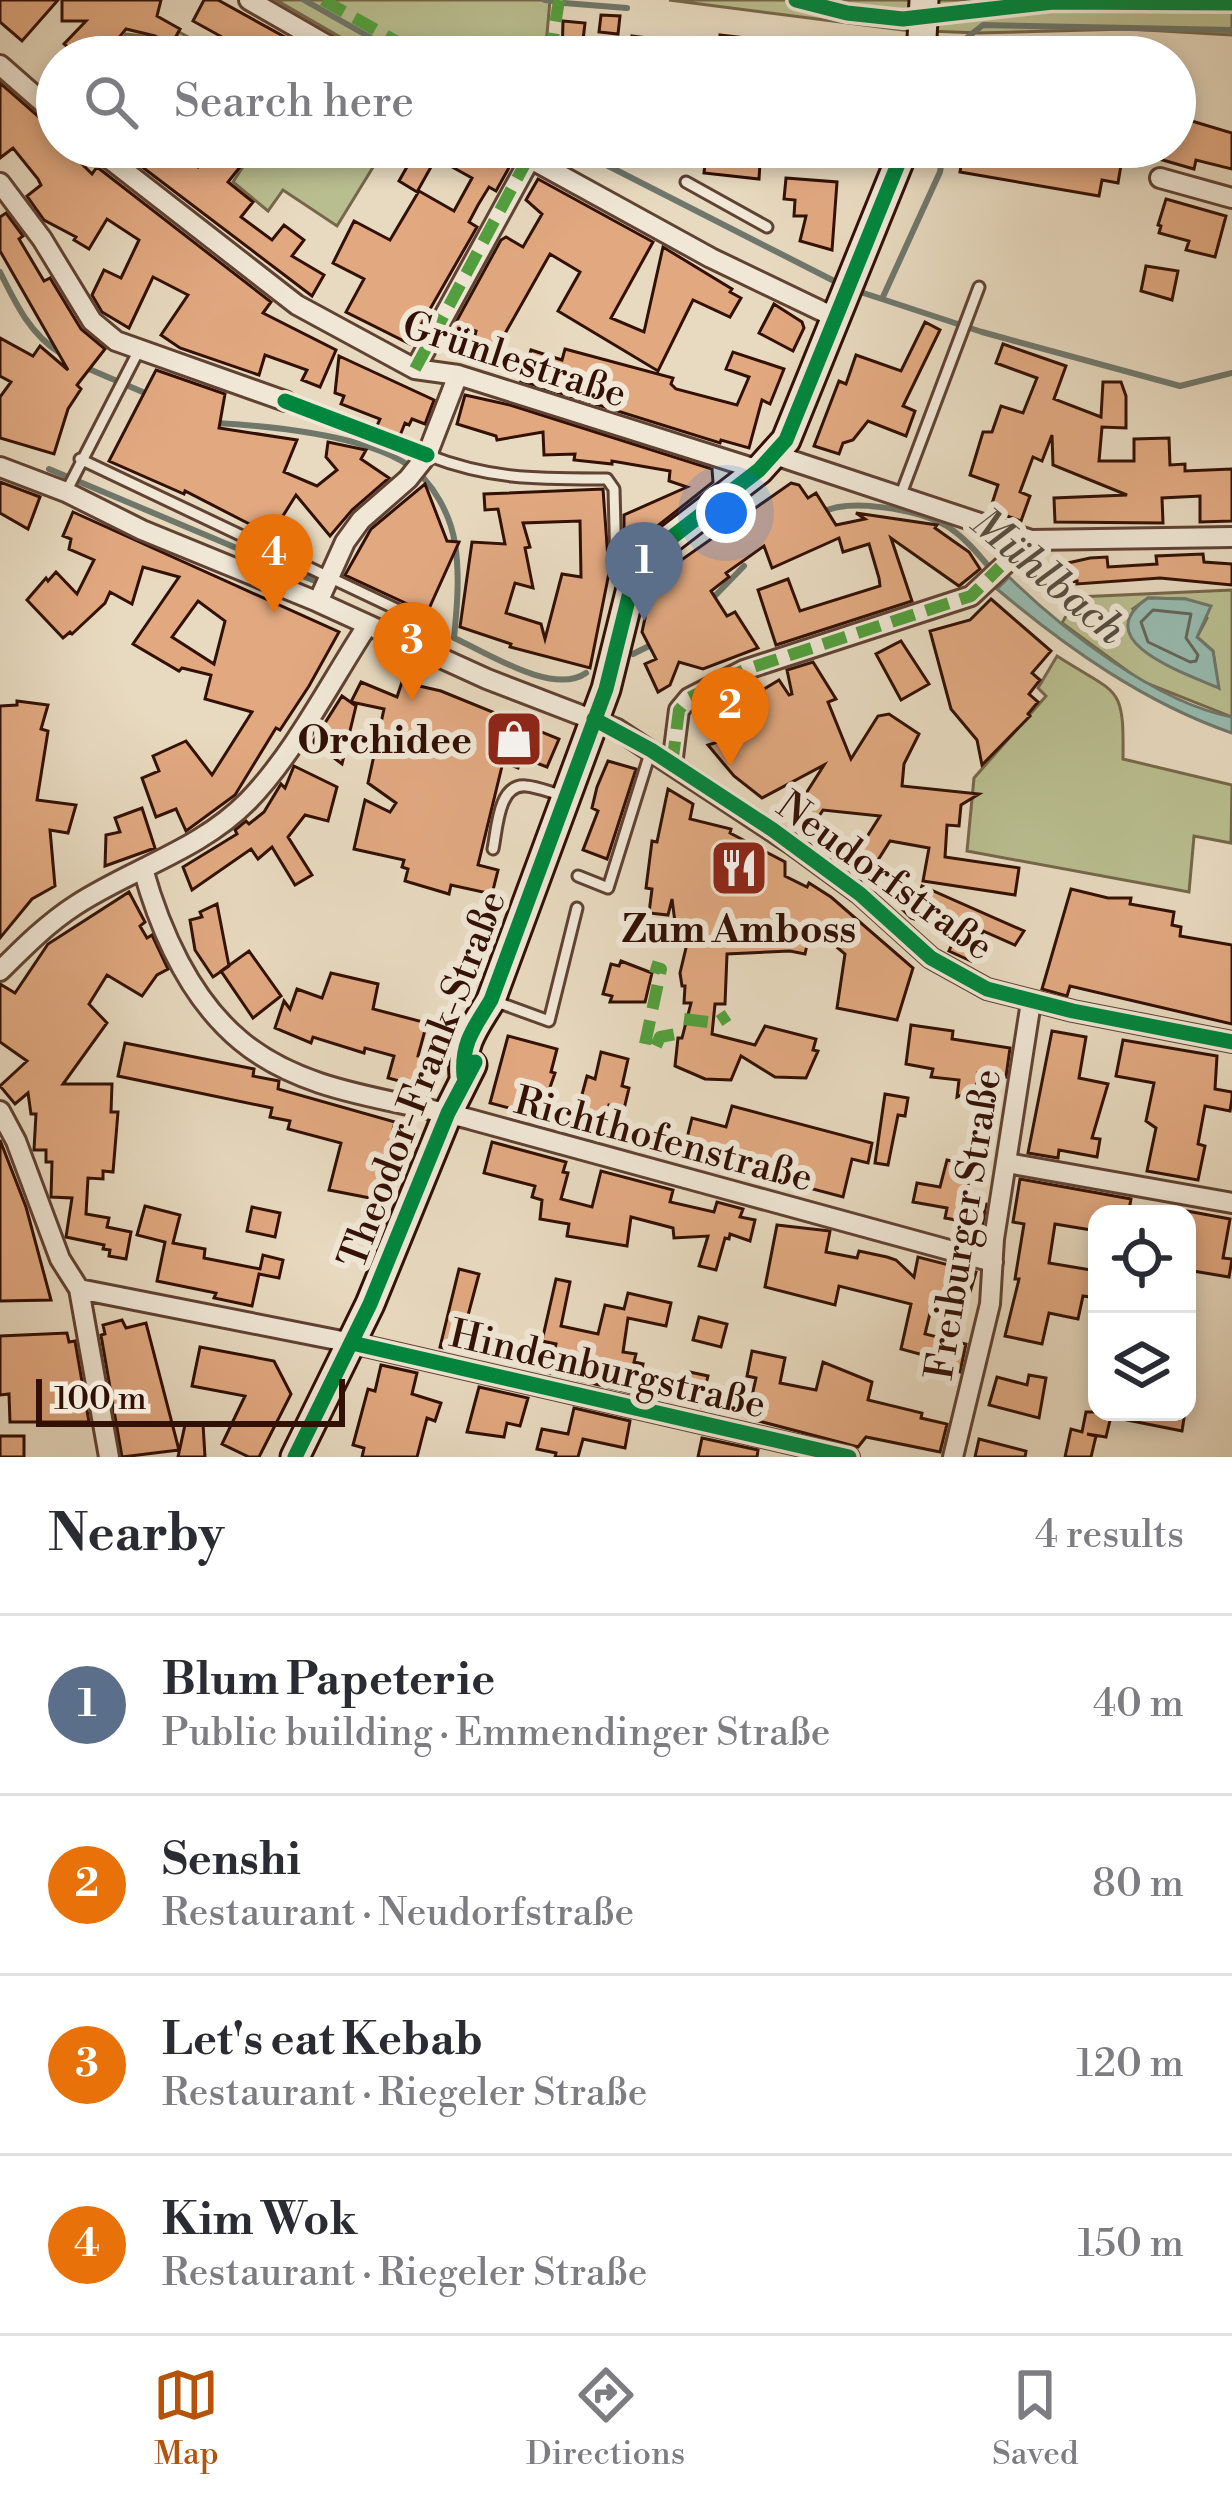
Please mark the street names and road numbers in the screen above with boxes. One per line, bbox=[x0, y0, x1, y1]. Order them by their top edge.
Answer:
street label: Grünlestraße bbox=[396, 301, 632, 420]
street label: Neudorfstraße bbox=[767, 782, 1002, 972]
street label: Theodor-Frank-Straße bbox=[329, 884, 518, 1276]
street label: Freiburger Straße bbox=[916, 1066, 1013, 1383]
street label: Richthofenstraße bbox=[509, 1077, 818, 1204]
street label: Hindenburgstraße bbox=[445, 1310, 770, 1431]

